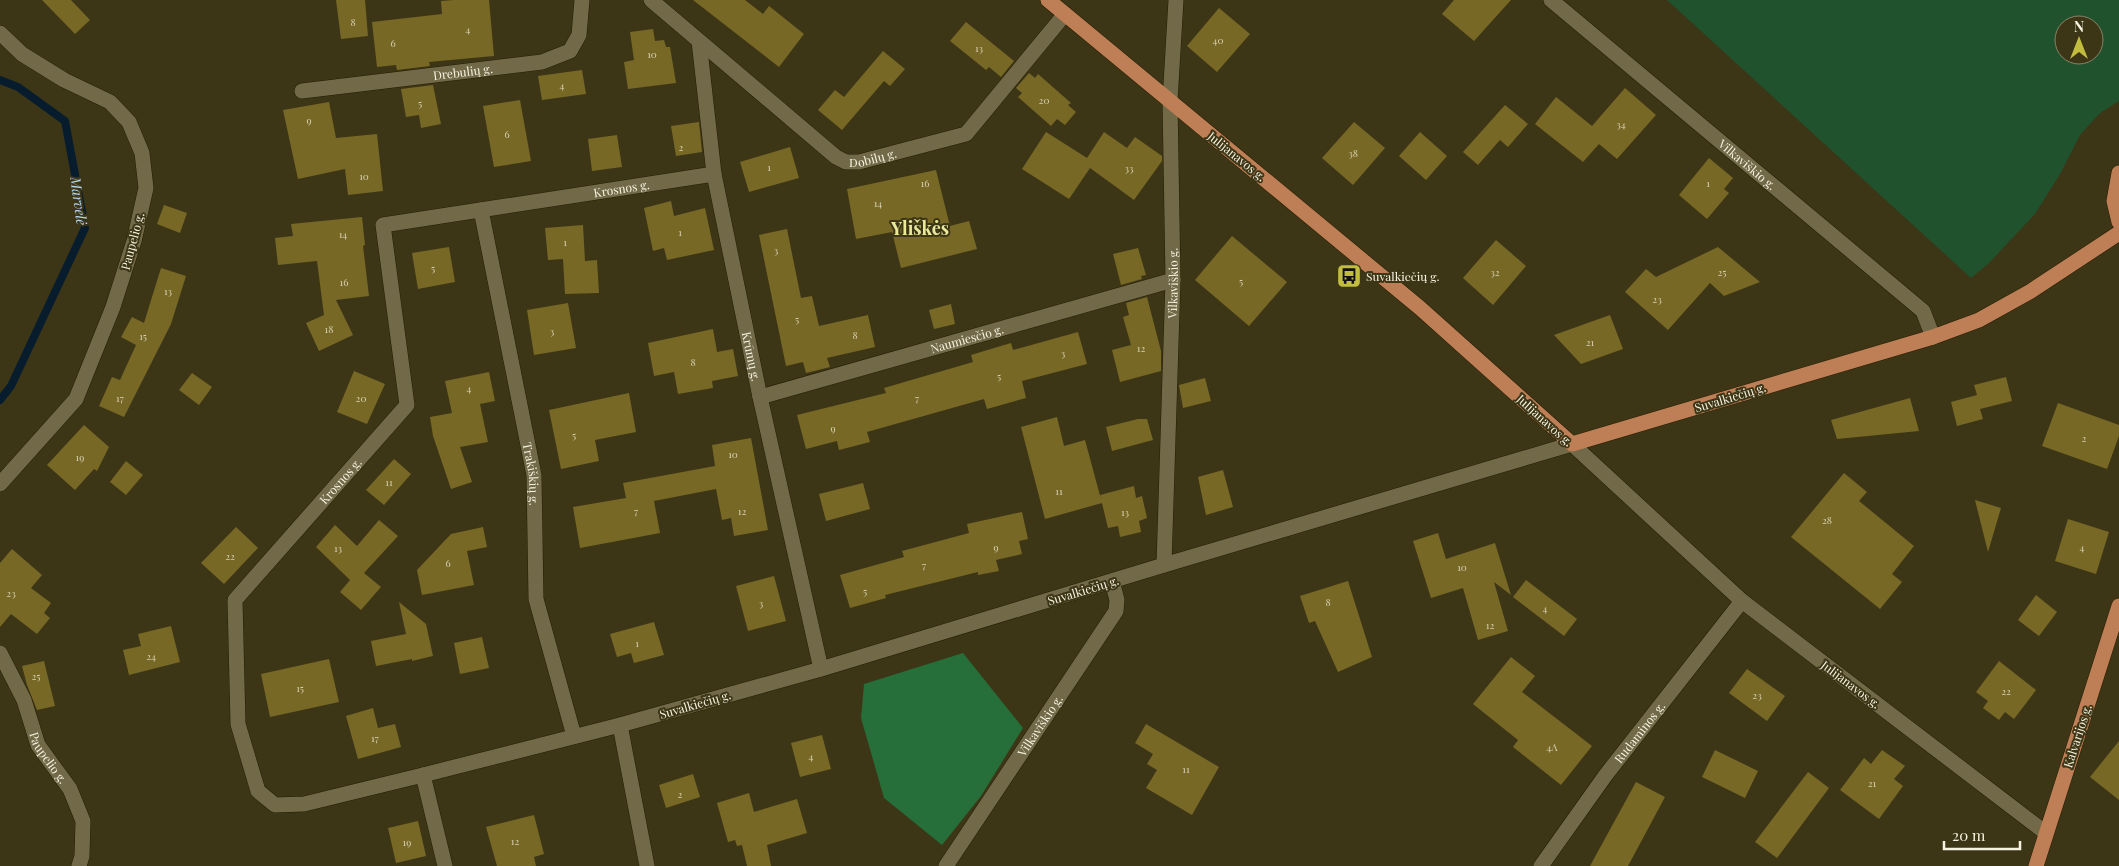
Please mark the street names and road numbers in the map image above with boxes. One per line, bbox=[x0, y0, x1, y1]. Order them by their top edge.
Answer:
street label: Drebulių g. bbox=[432, 60, 494, 83]
street label: Julijanavos g. bbox=[1204, 127, 1269, 184]
street label: Vilkaviškio g. bbox=[1714, 135, 1780, 193]
street label: Dobilų g. bbox=[849, 145, 898, 170]
street label: Krosnos g. bbox=[592, 176, 651, 200]
street label: Paupelio g. bbox=[117, 211, 147, 271]
street label: Vilkaviškio g. bbox=[1164, 248, 1181, 320]
street label: Naumiesčio g. bbox=[929, 320, 1005, 356]
street label: Krūmų g. bbox=[739, 330, 765, 383]
street label: Suvalkiečių g. bbox=[1693, 379, 1767, 415]
street label: Julijanavos g. bbox=[1513, 390, 1576, 449]
street label: Trakiškių g. bbox=[520, 441, 542, 506]
street label: Krosnos g. bbox=[315, 454, 365, 507]
street label: Suvalkiečių g. bbox=[1046, 572, 1120, 608]
street label: Julijanavos g. bbox=[1817, 656, 1884, 711]
street label: Suvalkiečių g. bbox=[657, 686, 733, 722]
street label: Vilkaviškio g. bbox=[1013, 692, 1066, 760]
street label: Rudaminos g. bbox=[1610, 698, 1668, 766]
street label: Kalvarijos g. bbox=[2059, 702, 2095, 770]
street label: Paupelio g. bbox=[26, 730, 71, 787]

